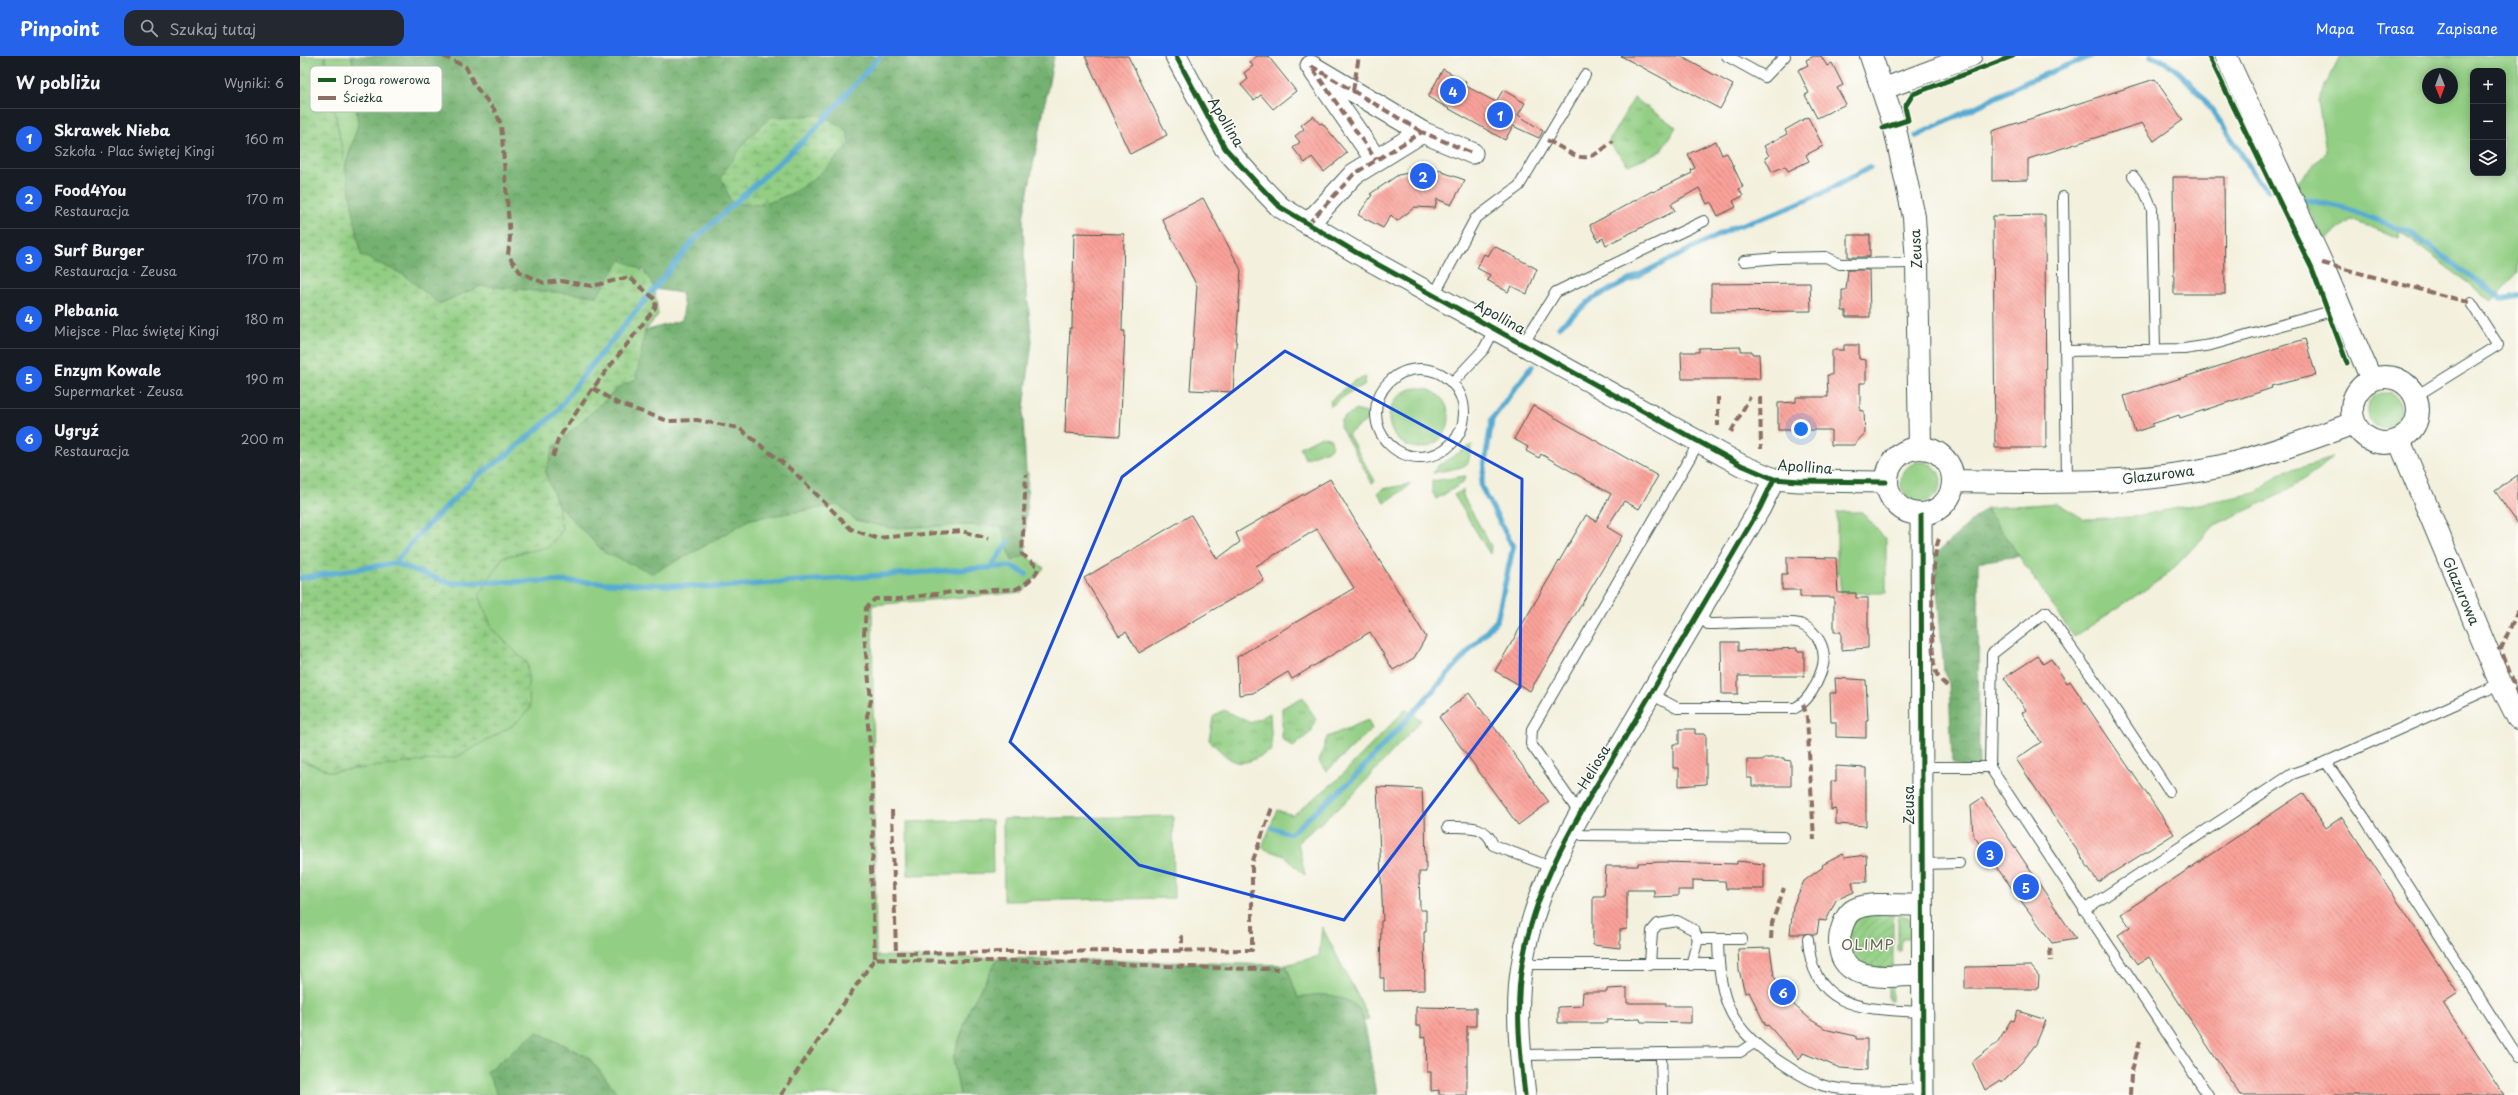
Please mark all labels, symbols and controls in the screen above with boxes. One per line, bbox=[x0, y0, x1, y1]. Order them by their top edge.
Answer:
search box bbox=[124, 10, 404, 46]
text: Pinpoint bbox=[20, 14, 100, 42]
icon: search bbox=[138, 17, 160, 39]
text: Szukaj tutaj bbox=[170, 17, 256, 40]
text: Mapa bbox=[2316, 18, 2354, 39]
text: Trasa bbox=[2376, 18, 2414, 39]
text: Zapisane bbox=[2436, 18, 2498, 39]
legend bbox=[310, 66, 442, 112]
north arrow bbox=[2422, 68, 2458, 104]
map controls bbox=[2470, 68, 2506, 176]
button: + bbox=[2470, 68, 2506, 104]
text: W pobliżu bbox=[16, 69, 101, 95]
text: Droga rowerowa bbox=[343, 71, 430, 88]
text: Wyniki: 6 bbox=[224, 73, 284, 92]
pin: 4 bbox=[1440, 76, 1466, 106]
text: Ścieżka bbox=[343, 89, 383, 106]
street label: Apollina bbox=[1203, 93, 1250, 151]
pin: 1 bbox=[1487, 100, 1513, 130]
button: − bbox=[2470, 104, 2506, 140]
text: Skrawek Nieba bbox=[54, 118, 170, 141]
text: 1 bbox=[26, 129, 32, 148]
text: 160 m bbox=[245, 129, 284, 148]
button: layers bbox=[2470, 140, 2506, 176]
text: Szkoła · Plac świętej Kingi bbox=[54, 141, 215, 160]
pin: 2 bbox=[1410, 161, 1436, 191]
text: Food4You bbox=[54, 178, 126, 201]
text: 2 bbox=[24, 189, 34, 208]
text: 170 m bbox=[246, 189, 284, 208]
text: Restauracja bbox=[54, 201, 129, 220]
street label: Zeusa bbox=[1904, 228, 1927, 269]
text: Surf Burger bbox=[54, 238, 144, 261]
text: 3 bbox=[25, 249, 33, 268]
text: 170 m bbox=[246, 249, 284, 268]
text: Restauracja · Zeusa bbox=[54, 261, 177, 280]
street label: Apollina bbox=[1471, 294, 1530, 339]
text: Plebania bbox=[54, 298, 119, 321]
text: 4 bbox=[25, 309, 33, 328]
text: 180 m bbox=[245, 309, 284, 328]
text: Miejsce · Plac świętej Kingi bbox=[54, 321, 219, 340]
text: Enzym Kowale bbox=[54, 358, 161, 381]
text: 5 bbox=[25, 369, 33, 388]
text: 190 m bbox=[245, 369, 284, 388]
text: Supermarket · Zeusa bbox=[54, 381, 183, 400]
text: Ugryź bbox=[54, 418, 99, 441]
your location bbox=[1791, 419, 1811, 439]
text: 6 bbox=[24, 429, 34, 448]
text: 200 m bbox=[241, 429, 284, 448]
text: Restauracja bbox=[54, 441, 129, 460]
street label: Apollina bbox=[1777, 454, 1833, 479]
street label: Glazurowa bbox=[2121, 460, 2195, 489]
street label: Glazurowa bbox=[2438, 553, 2485, 629]
street label: Heliosa bbox=[1572, 740, 1615, 793]
street label: Zeusa bbox=[1898, 785, 1919, 825]
pin: 3 bbox=[1977, 839, 2003, 869]
pin: 5 bbox=[2013, 872, 2039, 902]
district label: OLIMP bbox=[1841, 932, 1895, 955]
pin: 6 bbox=[1770, 977, 1796, 1007]

